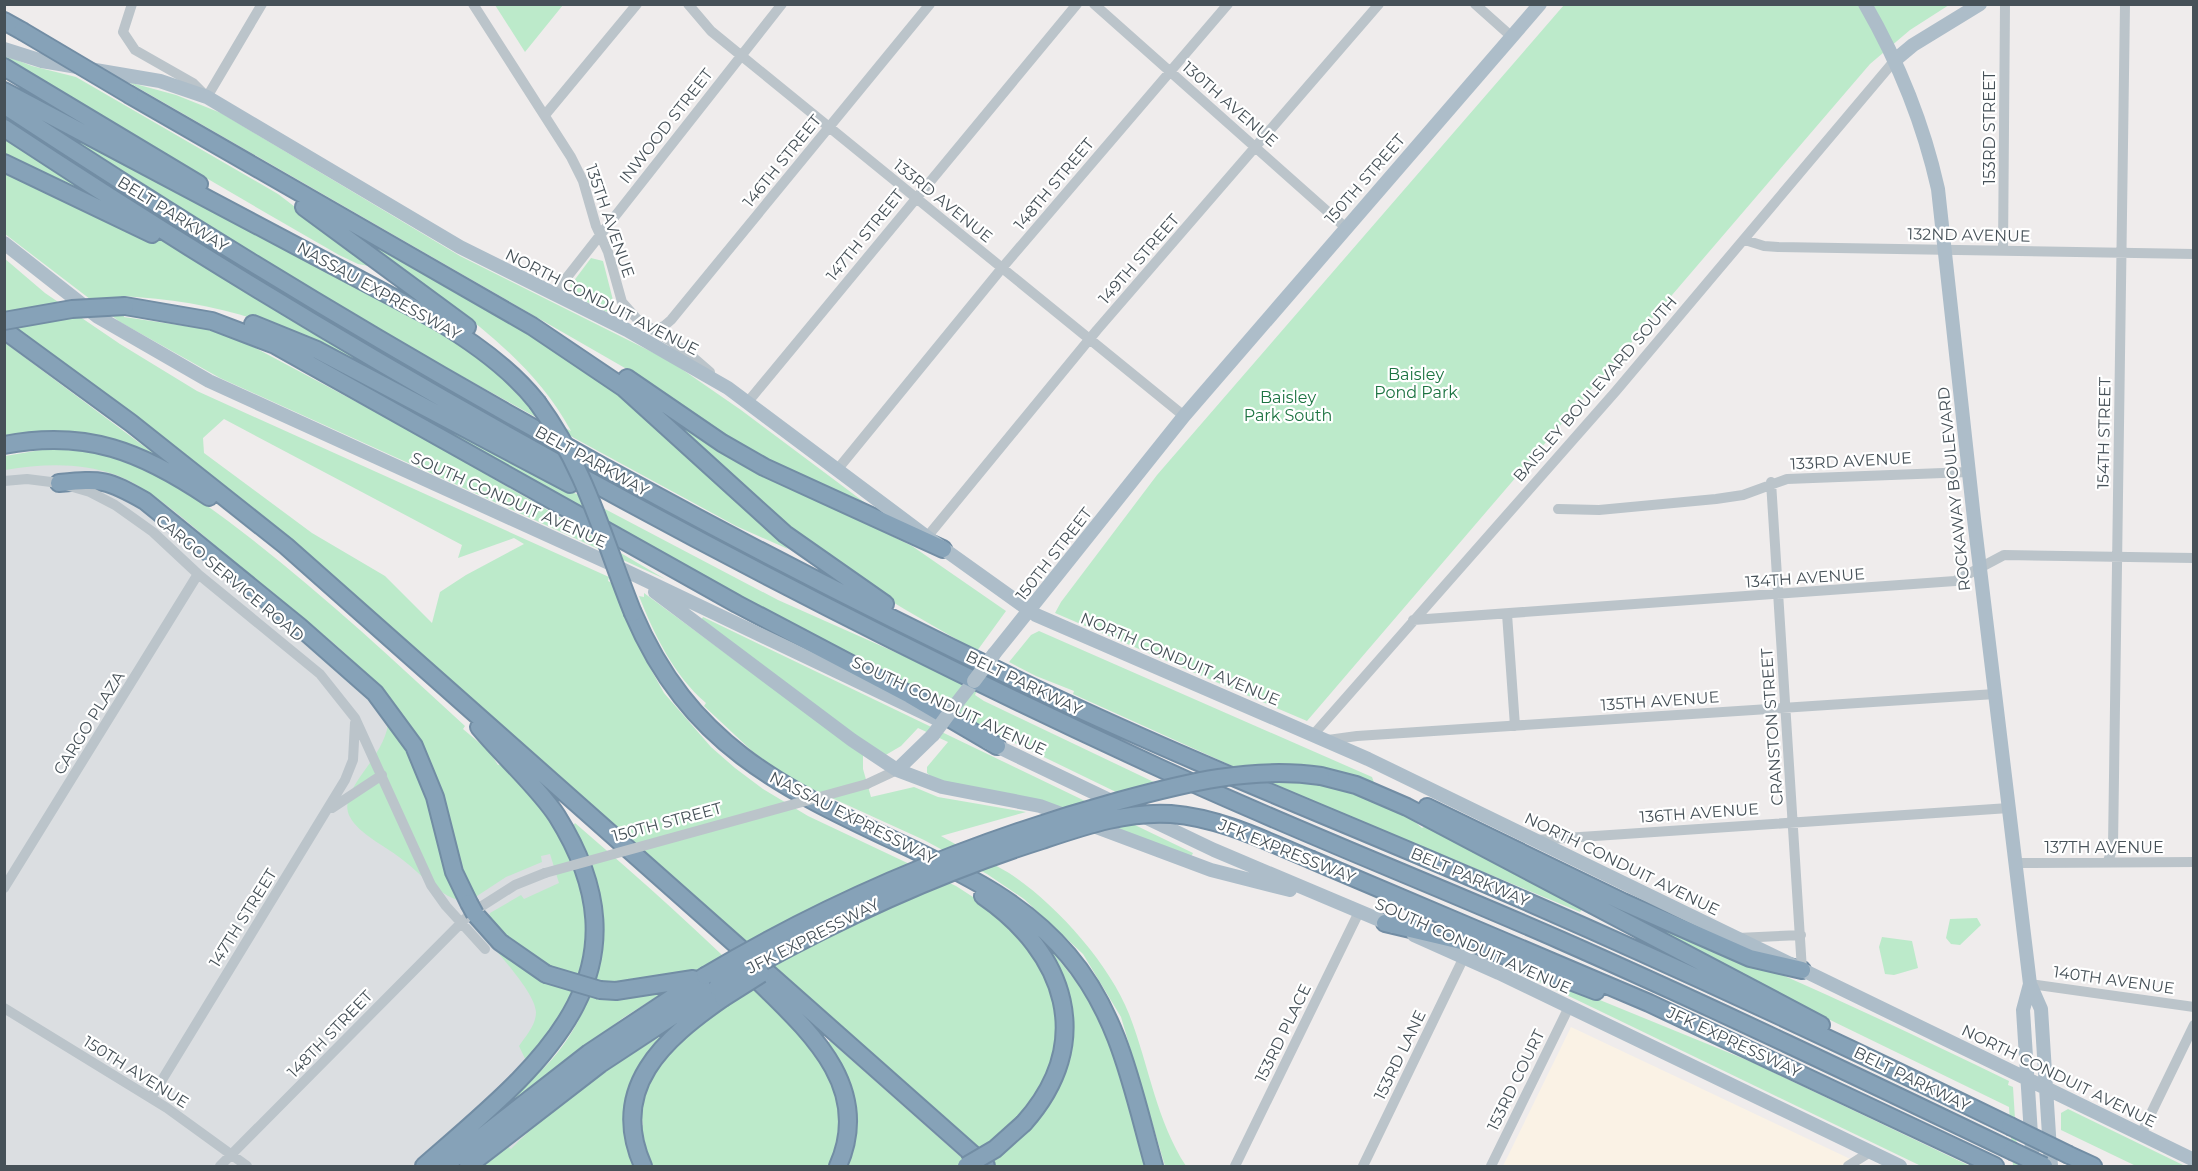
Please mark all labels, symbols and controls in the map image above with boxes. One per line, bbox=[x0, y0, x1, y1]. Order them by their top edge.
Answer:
street label: 130TH AVENUE bbox=[1178, 57, 1282, 151]
street label: INWOOD STREET bbox=[615, 64, 717, 187]
street label: 153RD STREET bbox=[1980, 70, 1999, 185]
street label: 146TH STREET bbox=[739, 110, 826, 211]
street label: 150TH STREET bbox=[1321, 130, 1410, 228]
street label: 148TH STREET bbox=[1010, 134, 1098, 234]
street label: 133RD AVENUE bbox=[890, 155, 996, 247]
street label: 135TH AVENUE bbox=[582, 162, 638, 280]
street label: BELT PARKWAY bbox=[114, 172, 233, 256]
street label: 147TH STREET bbox=[822, 185, 908, 285]
street label: 149TH STREET bbox=[1095, 209, 1184, 308]
street label: 132ND AVENUE bbox=[1907, 224, 2031, 246]
street label: NASSAU EXPRESSWAY bbox=[294, 238, 465, 344]
street label: NORTH CONDUIT AVENUE bbox=[502, 245, 702, 359]
street label: BAISLEY BOULEVARD SOUTH bbox=[1509, 292, 1681, 486]
park label: Baisley Pond Park bbox=[1374, 365, 1458, 402]
street label: 154TH STREET bbox=[2094, 376, 2114, 489]
street label: ROCKAWAY BOULEVARD bbox=[1934, 386, 1974, 592]
park label: Baisley Park South bbox=[1244, 388, 1332, 425]
street label: BELT PARKWAY bbox=[532, 422, 653, 500]
street label: SOUTH CONDUIT AVENUE bbox=[408, 448, 610, 552]
street label: 133RD AVENUE bbox=[1790, 448, 1912, 474]
street label: 150TH STREET bbox=[1012, 503, 1097, 604]
street label: CARGO SERVICE ROAD bbox=[152, 510, 308, 646]
street label: 134TH AVENUE bbox=[1745, 564, 1865, 592]
street label: NORTH CONDUIT AVENUE bbox=[1078, 608, 1282, 710]
street label: BELT PARKWAY bbox=[963, 647, 1086, 720]
street label: CRANSTON STREET bbox=[1757, 647, 1787, 806]
street label: SOUTH CONDUIT AVENUE bbox=[849, 653, 1049, 759]
street label: CARGO PLAZA bbox=[50, 667, 129, 778]
street label: 135TH AVENUE bbox=[1600, 687, 1720, 715]
street label: NASSAU EXPRESSWAY bbox=[767, 768, 940, 869]
street label: 150TH STREET bbox=[610, 798, 725, 846]
street label: 136TH AVENUE bbox=[1639, 799, 1759, 827]
street label: NORTH CONDUIT AVENUE bbox=[1521, 808, 1723, 920]
street label: JFK EXPRESSWAY bbox=[1215, 815, 1359, 887]
street label: 137TH AVENUE bbox=[2044, 838, 2164, 857]
street label: BELT PARKWAY bbox=[1408, 843, 1533, 911]
street label: 147TH STREET bbox=[205, 865, 281, 971]
street label: JFK EXPRESSWAY bbox=[743, 894, 883, 978]
street label: SOUTH CONDUIT AVENUE bbox=[1372, 894, 1574, 998]
street label: 140TH AVENUE bbox=[2052, 962, 2176, 998]
street label: 153RD PLACE bbox=[1251, 981, 1315, 1085]
street label: 148TH STREET bbox=[284, 986, 377, 1082]
street label: JFK EXPRESSWAY bbox=[1663, 1002, 1805, 1082]
street label: 153RD LANE bbox=[1370, 1007, 1430, 1103]
street label: NORTH CONDUIT AVENUE bbox=[1958, 1020, 2160, 1132]
street label: 153RD COURT bbox=[1483, 1026, 1549, 1134]
street label: 150TH AVENUE bbox=[80, 1032, 192, 1112]
street label: BELT PARKWAY bbox=[1851, 1043, 1974, 1116]

